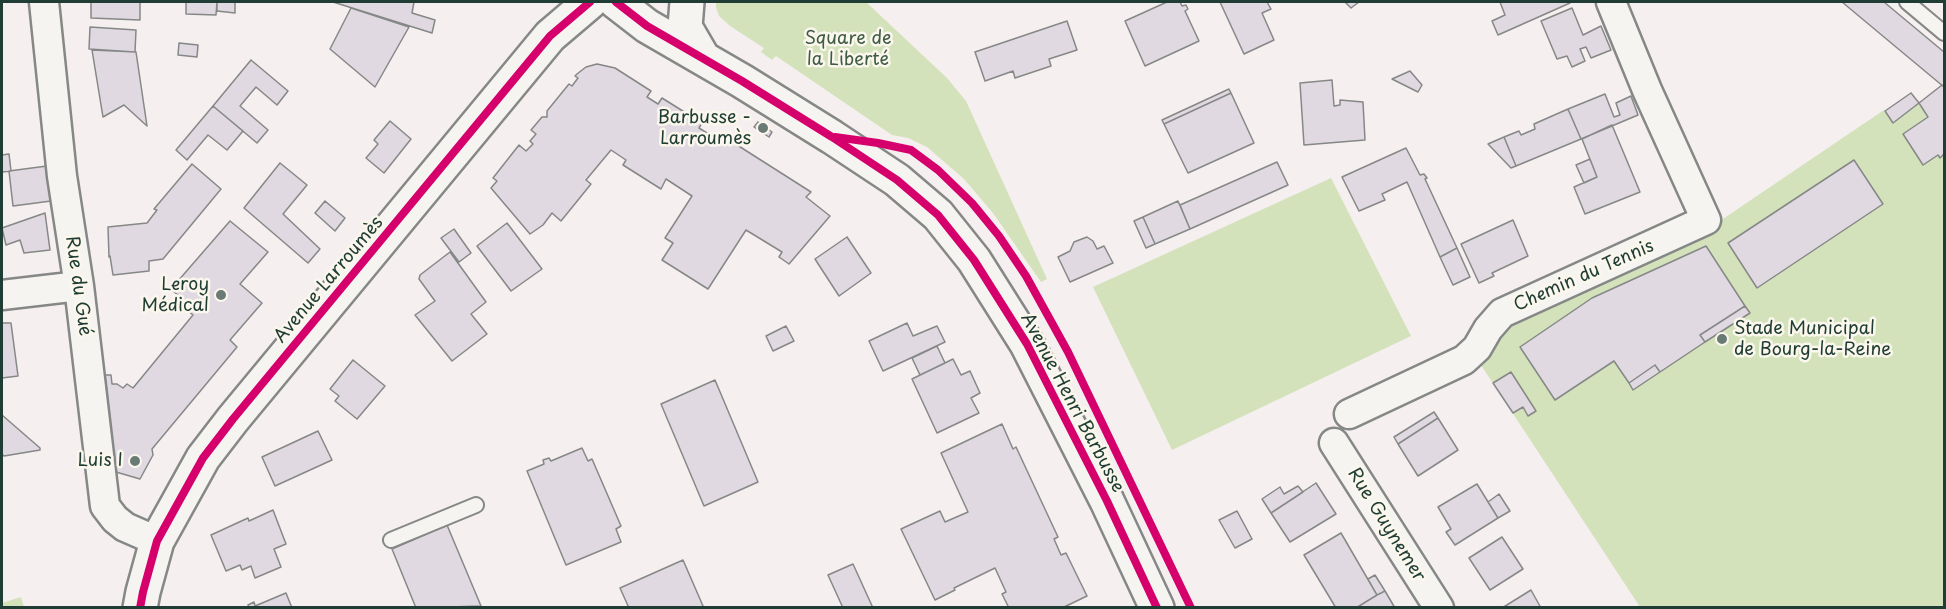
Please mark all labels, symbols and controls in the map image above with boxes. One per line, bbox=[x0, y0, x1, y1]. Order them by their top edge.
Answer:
park label: Square de la Liberté bbox=[804, 28, 892, 70]
place label: Barbusse - Larroumès bbox=[658, 107, 751, 150]
marker: Barbusse - Larroumès bbox=[756, 121, 770, 135]
street label: Avenue Larroumès bbox=[270, 212, 388, 348]
street label: Rue du Gué bbox=[60, 235, 96, 337]
street label: Chemin du Tennis bbox=[1511, 235, 1657, 317]
place label: Leroy Médical bbox=[142, 274, 209, 316]
marker: Leroy Médical bbox=[214, 288, 228, 302]
street label: Avenue Henri Barbusse bbox=[1016, 310, 1128, 496]
place label: Stade Municipal de Bourg-la-Reine bbox=[1734, 318, 1891, 360]
marker: Stade Municipal de Bourg-la-Reine bbox=[1715, 332, 1729, 346]
place label: Luis I bbox=[78, 450, 123, 472]
marker: Luis I bbox=[128, 454, 142, 468]
street label: Rue Guynemer bbox=[1342, 464, 1430, 586]

